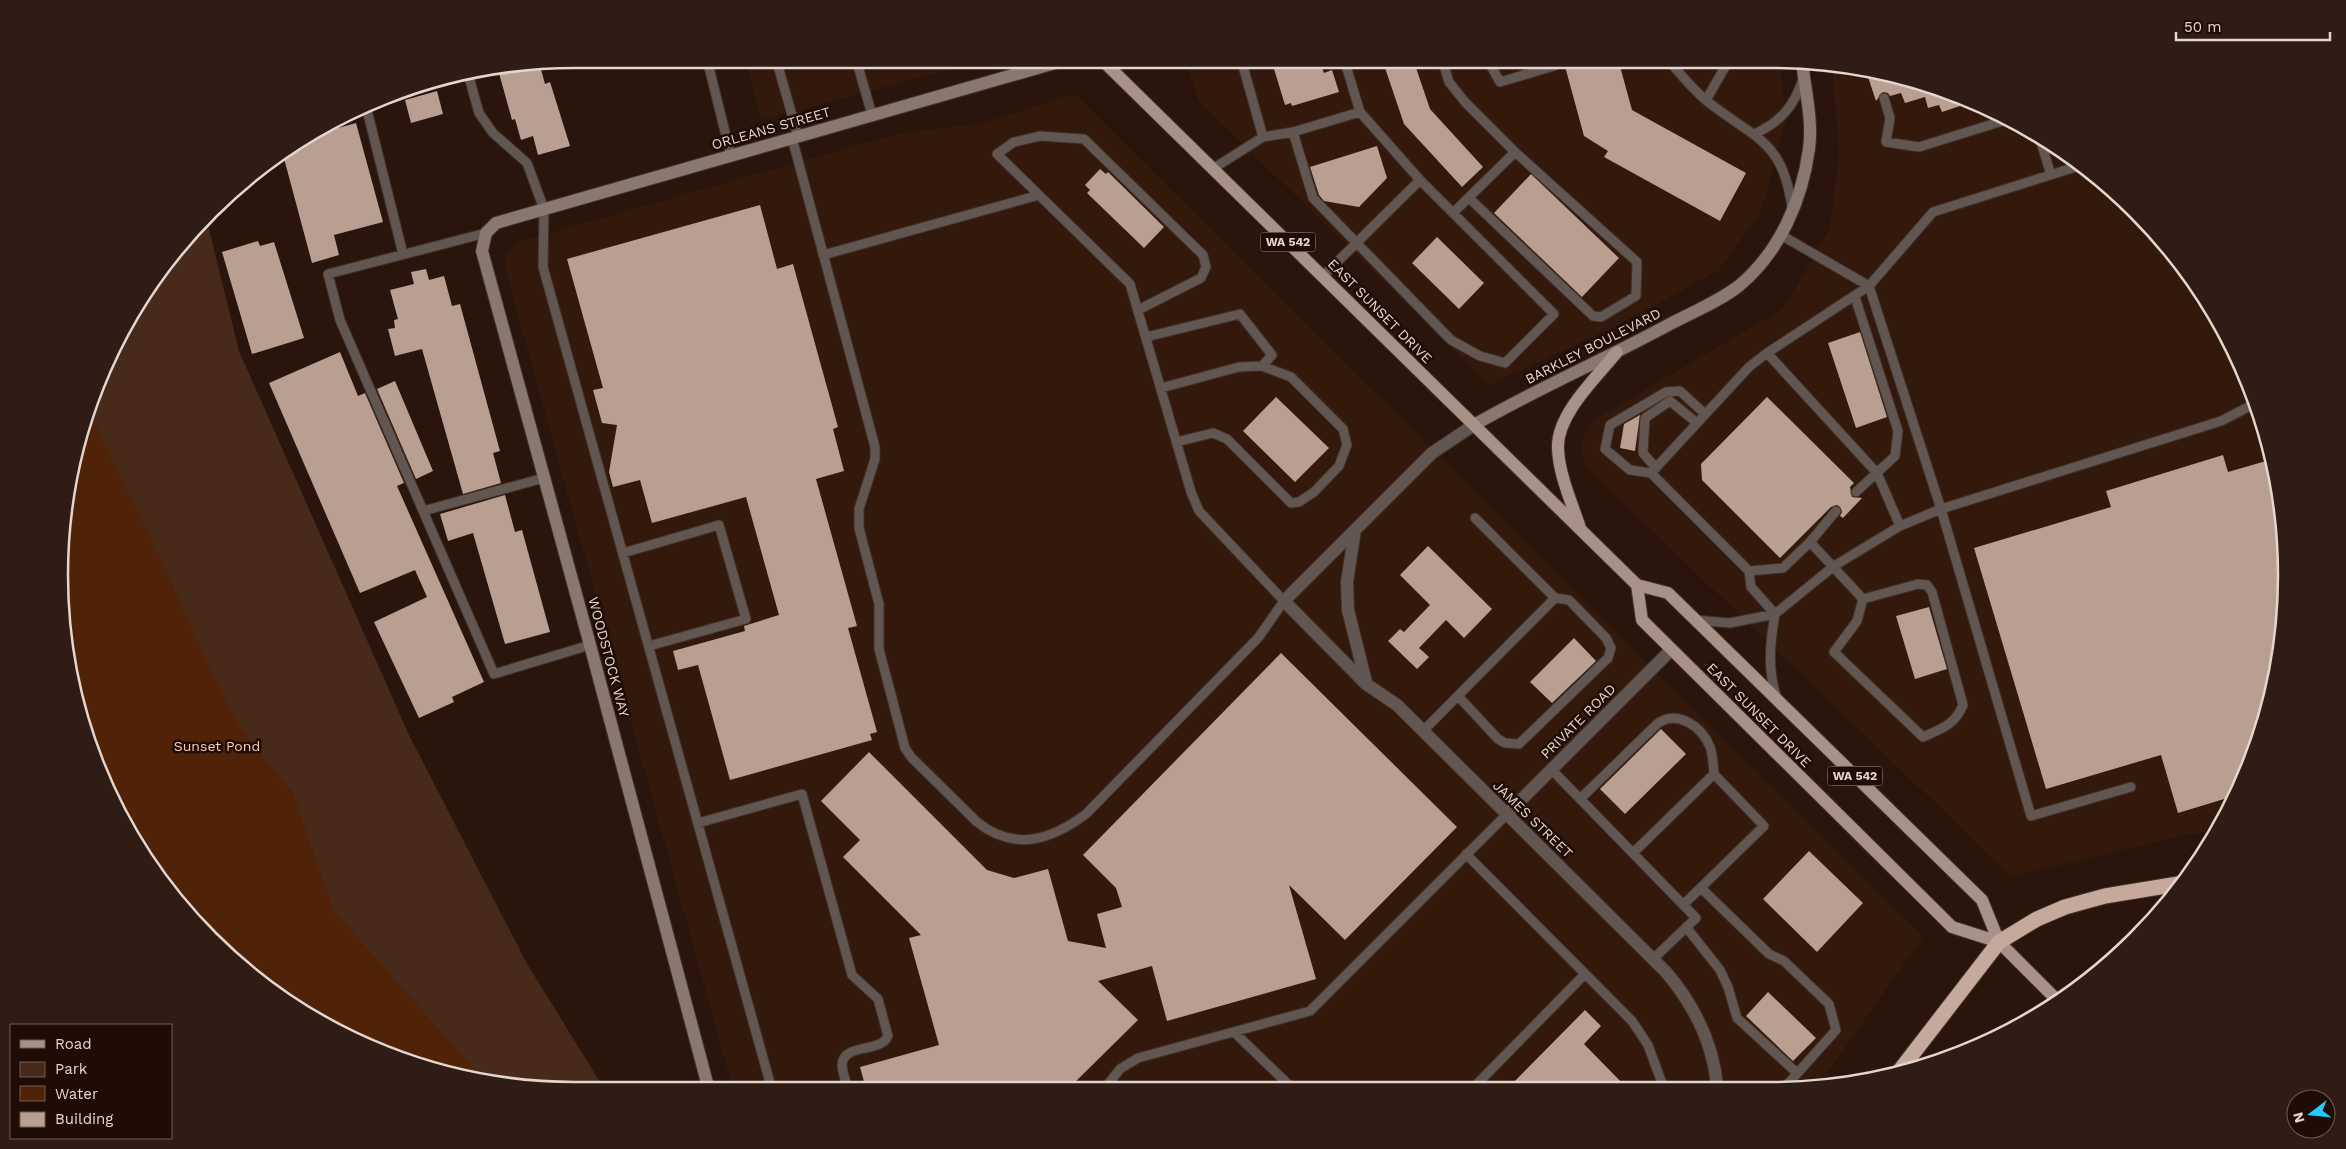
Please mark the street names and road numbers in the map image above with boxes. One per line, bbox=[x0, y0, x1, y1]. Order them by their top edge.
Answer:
street label: ORLEANS STREET bbox=[710, 103, 833, 153]
road number: WA 542 bbox=[1260, 232, 1316, 252]
street label: EAST SUNSET DRIVE bbox=[1325, 256, 1436, 367]
street label: BARKLEY BOULEVARD bbox=[1523, 305, 1663, 387]
street label: WOODSTOCK WAY bbox=[585, 595, 633, 719]
street label: EAST SUNSET DRIVE bbox=[1704, 660, 1815, 771]
street label: PRIVATE ROAD bbox=[1537, 680, 1619, 762]
road number: WA 542 bbox=[1828, 766, 1882, 786]
street label: JAMES STREET bbox=[1490, 777, 1576, 861]

